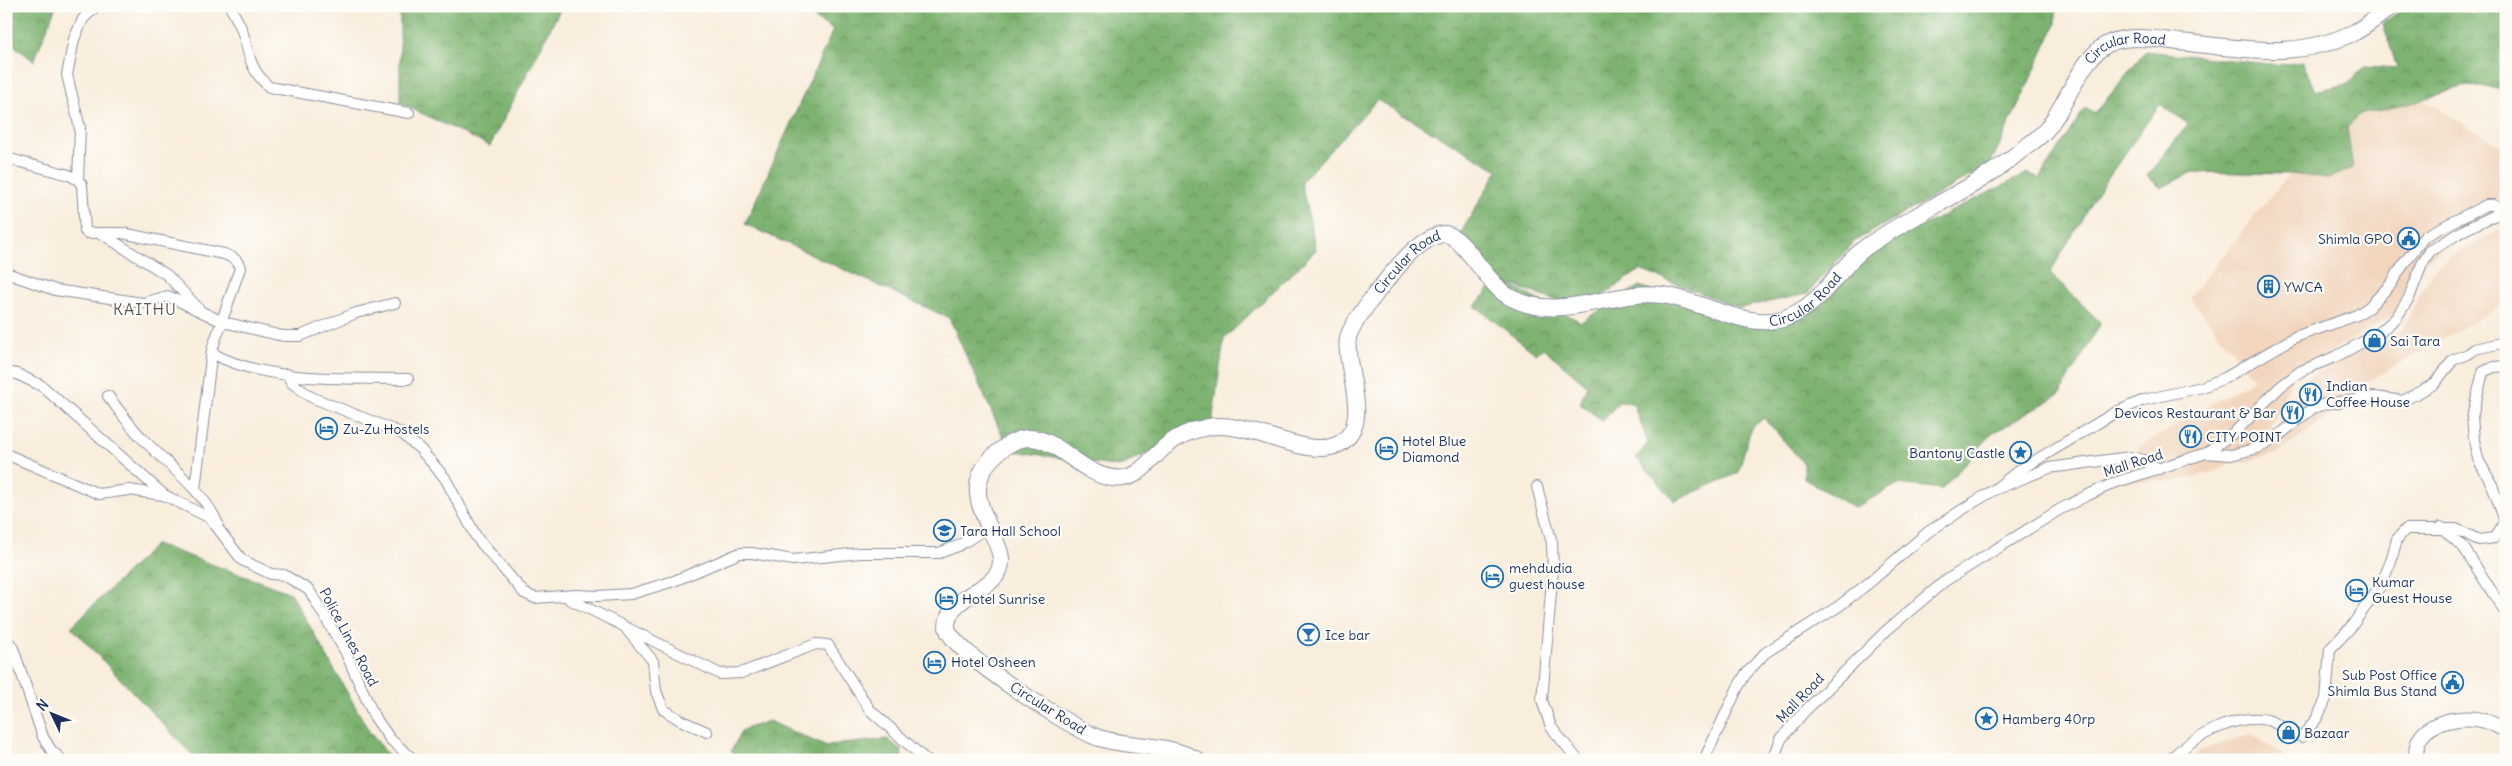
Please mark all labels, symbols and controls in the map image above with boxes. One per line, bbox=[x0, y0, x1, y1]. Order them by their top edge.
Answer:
street label: Circular Road bbox=[2081, 29, 2167, 68]
street label: Circular Road bbox=[1370, 226, 1443, 298]
public building icon: Shimla GPO bbox=[2397, 227, 2421, 251]
place label: Shimla GPO bbox=[2318, 230, 2393, 248]
street label: Circular Road bbox=[1768, 268, 1845, 330]
building icon: YWCA bbox=[2256, 275, 2280, 299]
place label: YWCA bbox=[2284, 278, 2323, 296]
district label: KAITHU bbox=[113, 299, 177, 319]
shop icon: Sai Tara bbox=[2362, 329, 2386, 353]
place label: Sai Tara bbox=[2390, 332, 2440, 350]
place label: Indian Coffee House bbox=[2326, 377, 2410, 411]
restaurant icon: Indian Coffee House bbox=[2298, 382, 2322, 406]
restaurant icon: Devicos Restaurant & Bar bbox=[2280, 401, 2304, 425]
place label: Devicos Restaurant & Bar bbox=[2114, 404, 2276, 422]
hotel icon: Zu-Zu Hostels bbox=[315, 417, 339, 441]
place label: Zu-Zu Hostels bbox=[343, 420, 429, 438]
restaurant icon: CITY POINT bbox=[2178, 425, 2202, 449]
place label: CITY POINT bbox=[2206, 428, 2282, 446]
place label: Hotel Blue Diamond bbox=[1402, 432, 1466, 466]
hotel icon: Hotel Blue Diamond bbox=[1374, 437, 1398, 461]
place icon: Bantony Castle bbox=[2009, 441, 2033, 465]
place label: Bantony Castle bbox=[1909, 444, 2005, 462]
street label: Mall Road bbox=[2101, 445, 2165, 481]
school or university icon: Tara Hall School bbox=[932, 519, 956, 543]
place label: Tara Hall School bbox=[960, 522, 1061, 540]
place label: mehdudia guest house bbox=[1509, 559, 1585, 593]
hotel icon: mehdudia guest house bbox=[1481, 564, 1505, 588]
place label: Kumar Guest House bbox=[2372, 573, 2452, 607]
hotel icon: Kumar Guest House bbox=[2344, 578, 2368, 602]
street label: Police Lines Road bbox=[315, 585, 383, 689]
hotel icon: Hotel Sunrise bbox=[934, 587, 958, 611]
place label: Hotel Sunrise bbox=[962, 590, 1045, 608]
bar icon: Ice bar bbox=[1297, 623, 1321, 647]
place label: Ice bar bbox=[1325, 626, 1370, 644]
hotel icon: Hotel Osheen bbox=[923, 650, 947, 674]
place label: Hotel Osheen bbox=[951, 653, 1036, 671]
place label: Sub Post Office Shimla Bus Stand bbox=[2328, 666, 2437, 700]
street label: Mall Road bbox=[1772, 670, 1828, 726]
public building icon: Sub Post Office Shimla Bus Stand bbox=[2441, 671, 2465, 695]
street label: Circular Road bbox=[1007, 678, 1089, 738]
north arrow bbox=[28, 688, 78, 738]
text: N bbox=[33, 695, 52, 715]
place icon: Hamberg 40rp bbox=[1974, 707, 1998, 731]
place label: Hamberg 40rp bbox=[2002, 710, 2095, 728]
shop icon: Bazaar bbox=[2276, 721, 2300, 745]
place label: Bazaar bbox=[2304, 724, 2350, 742]

